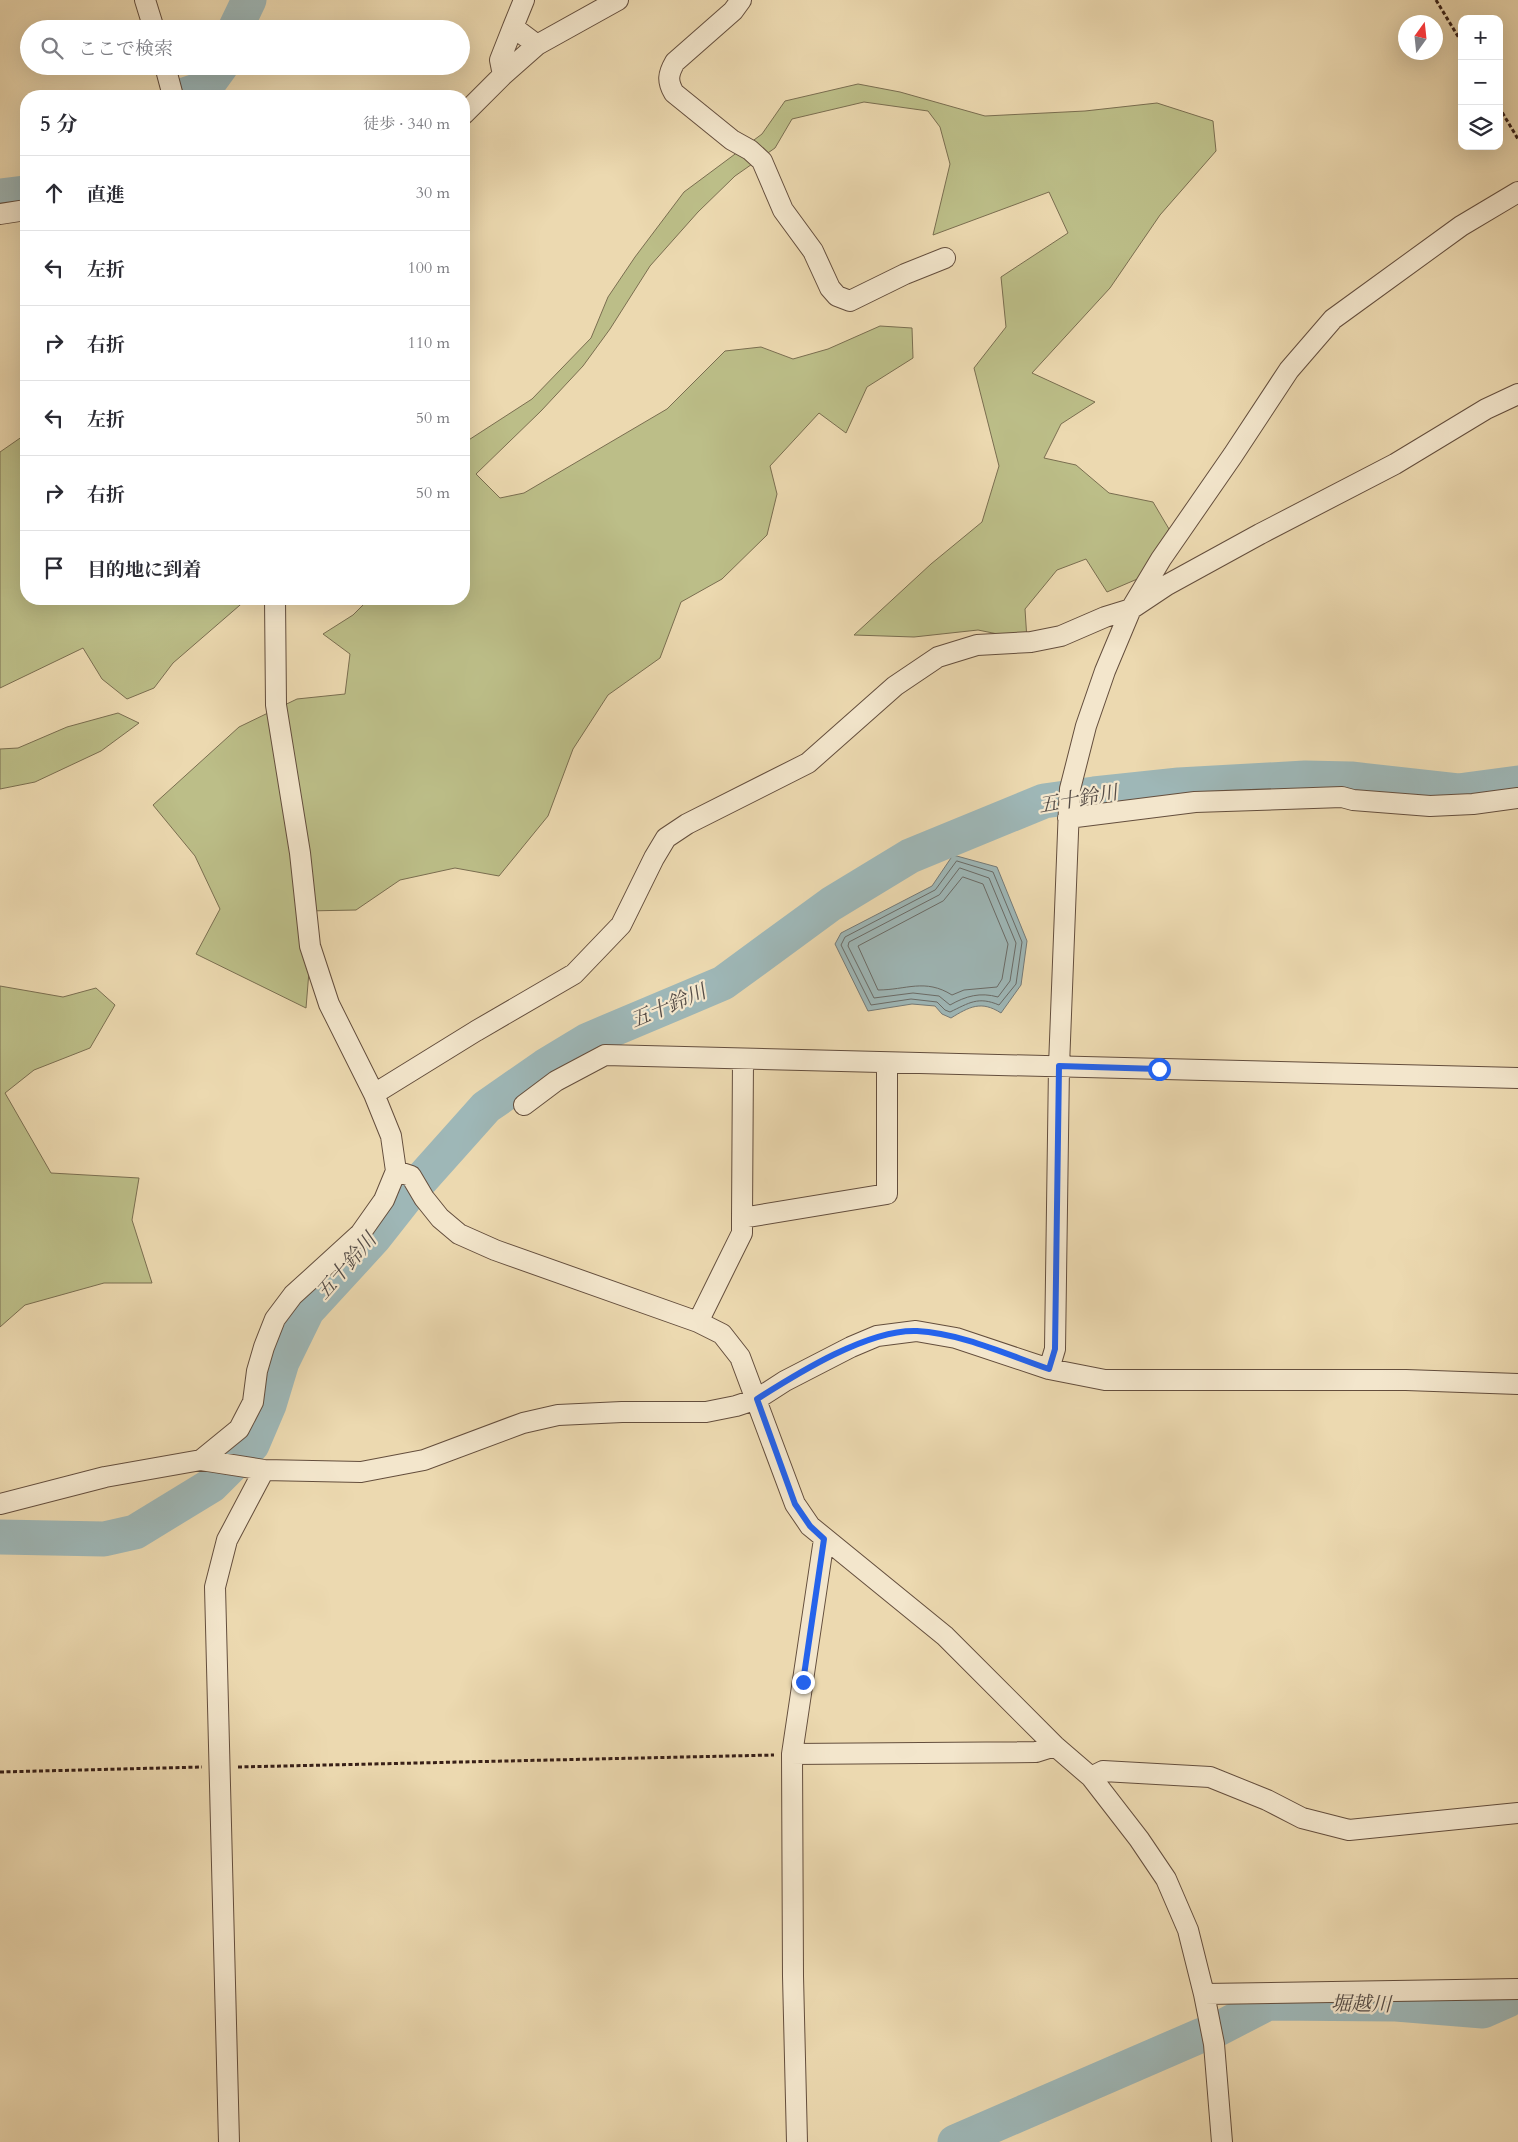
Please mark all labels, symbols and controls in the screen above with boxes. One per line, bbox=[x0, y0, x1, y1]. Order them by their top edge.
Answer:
north arrow bbox=[1398, 15, 1443, 60]
map controls bbox=[1458, 15, 1503, 150]
button: + bbox=[1458, 15, 1503, 60]
search box bbox=[20, 20, 470, 75]
icon: search bbox=[38, 34, 66, 62]
text: ここで検索 bbox=[78, 36, 173, 62]
button: − bbox=[1458, 60, 1503, 105]
button: layers bbox=[1458, 105, 1503, 150]
text: 5 分 bbox=[40, 110, 77, 139]
text: 徒歩 · 340 m bbox=[363, 113, 450, 135]
icon: ahead bbox=[40, 179, 68, 207]
text: 直進 bbox=[87, 182, 125, 208]
text: 30 m bbox=[416, 182, 450, 204]
icon: left bbox=[40, 254, 68, 282]
text: 左折 bbox=[87, 257, 125, 283]
text: 100 m bbox=[408, 257, 450, 279]
icon: right bbox=[40, 329, 68, 357]
text: 右折 bbox=[87, 332, 125, 358]
text: 110 m bbox=[408, 332, 450, 354]
icon: left bbox=[40, 404, 68, 432]
text: 左折 bbox=[87, 407, 125, 433]
text: 50 m bbox=[416, 407, 450, 429]
icon: right bbox=[40, 479, 68, 507]
text: 右折 bbox=[87, 482, 125, 508]
text: 50 m bbox=[416, 482, 450, 504]
icon: arrive bbox=[40, 554, 68, 582]
text: 目的地に到着 bbox=[87, 557, 201, 583]
water label: 五十鈴川 bbox=[1036, 778, 1122, 819]
water label: 五十鈴川 bbox=[626, 977, 712, 1034]
route start bbox=[1148, 1058, 1171, 1081]
water label: 五十鈴川 bbox=[310, 1225, 384, 1305]
route end bbox=[792, 1671, 815, 1694]
water label: 堀越川 bbox=[1331, 1990, 1393, 2018]

